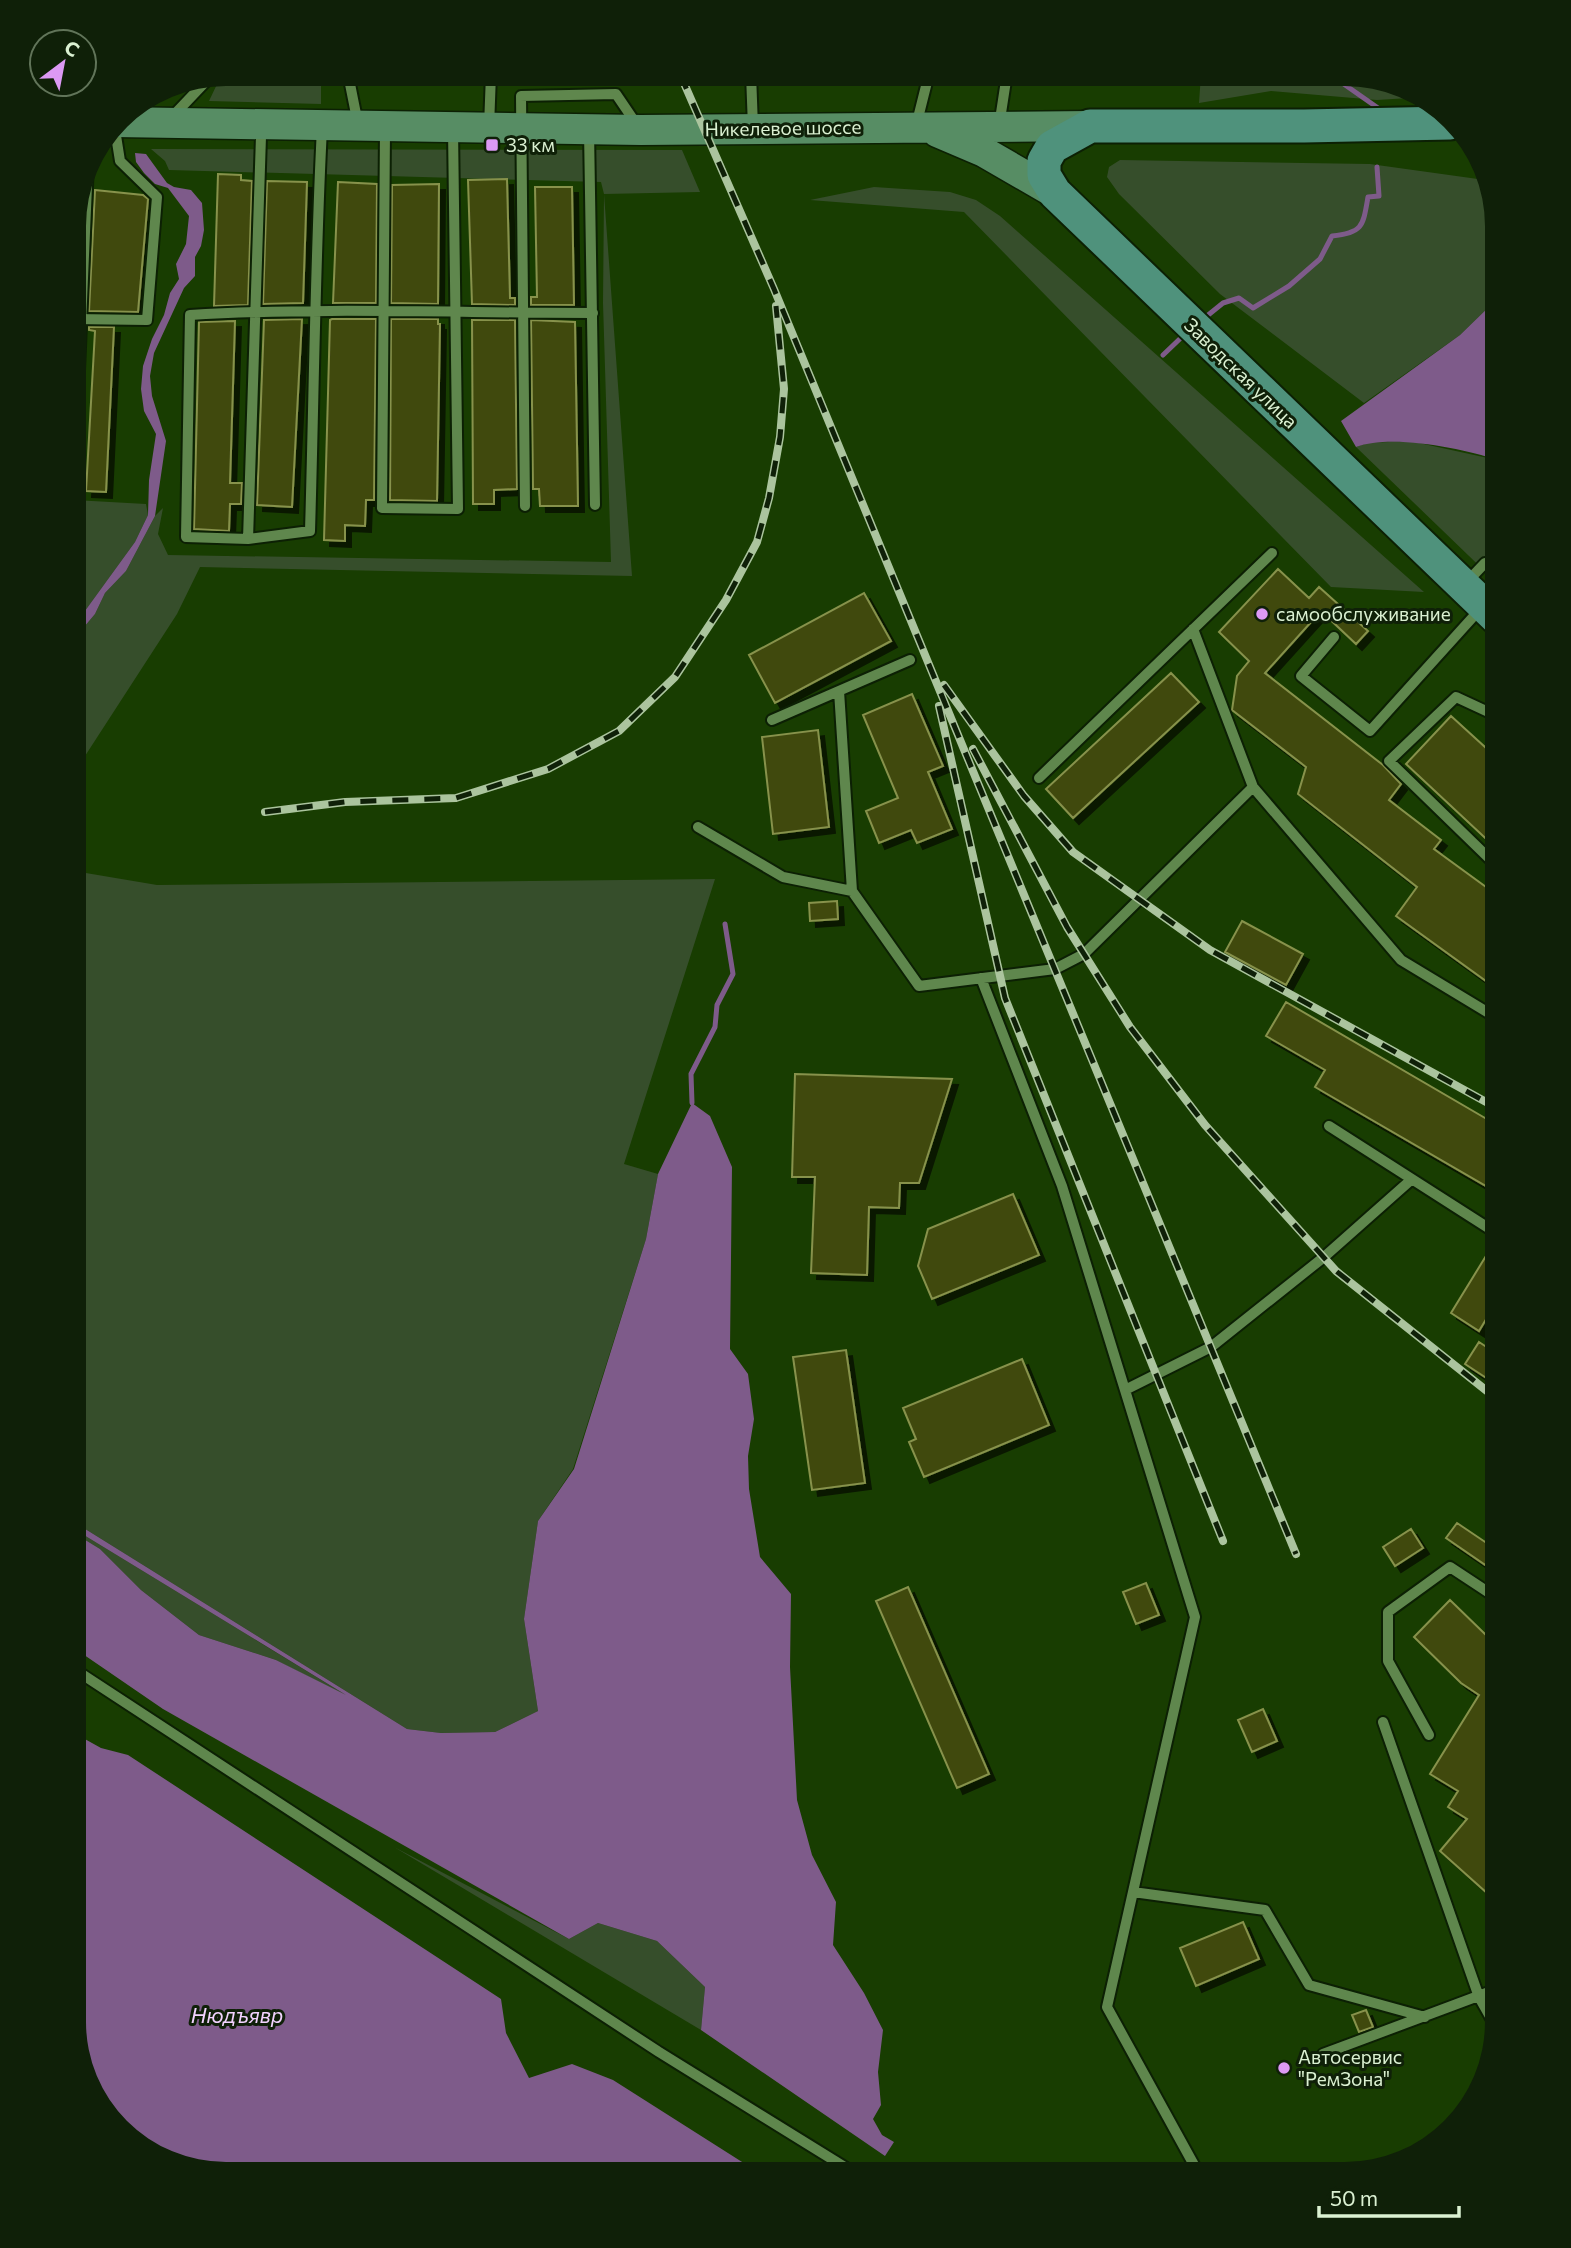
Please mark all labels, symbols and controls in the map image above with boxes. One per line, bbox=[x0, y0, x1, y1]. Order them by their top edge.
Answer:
north arrow bbox=[28, 28, 98, 98]
text: С bbox=[61, 35, 84, 61]
street label: Никелевое шоссе bbox=[704, 115, 862, 140]
place label: 33 км bbox=[506, 133, 555, 156]
marker: 33 км bbox=[484, 137, 500, 153]
street label: Заводская улица bbox=[1180, 313, 1303, 432]
place label: самообслуживание bbox=[1276, 602, 1451, 625]
marker: самообслуживание bbox=[1254, 606, 1270, 622]
water label: Нюдъявр bbox=[191, 2002, 283, 2027]
place label: Автосервис "РемЗона" bbox=[1298, 2045, 1402, 2090]
marker: Автосервис "РемЗона" bbox=[1276, 2060, 1292, 2076]
scale bar bbox=[1319, 2174, 1459, 2218]
text: 50 m bbox=[1330, 2185, 1378, 2210]

